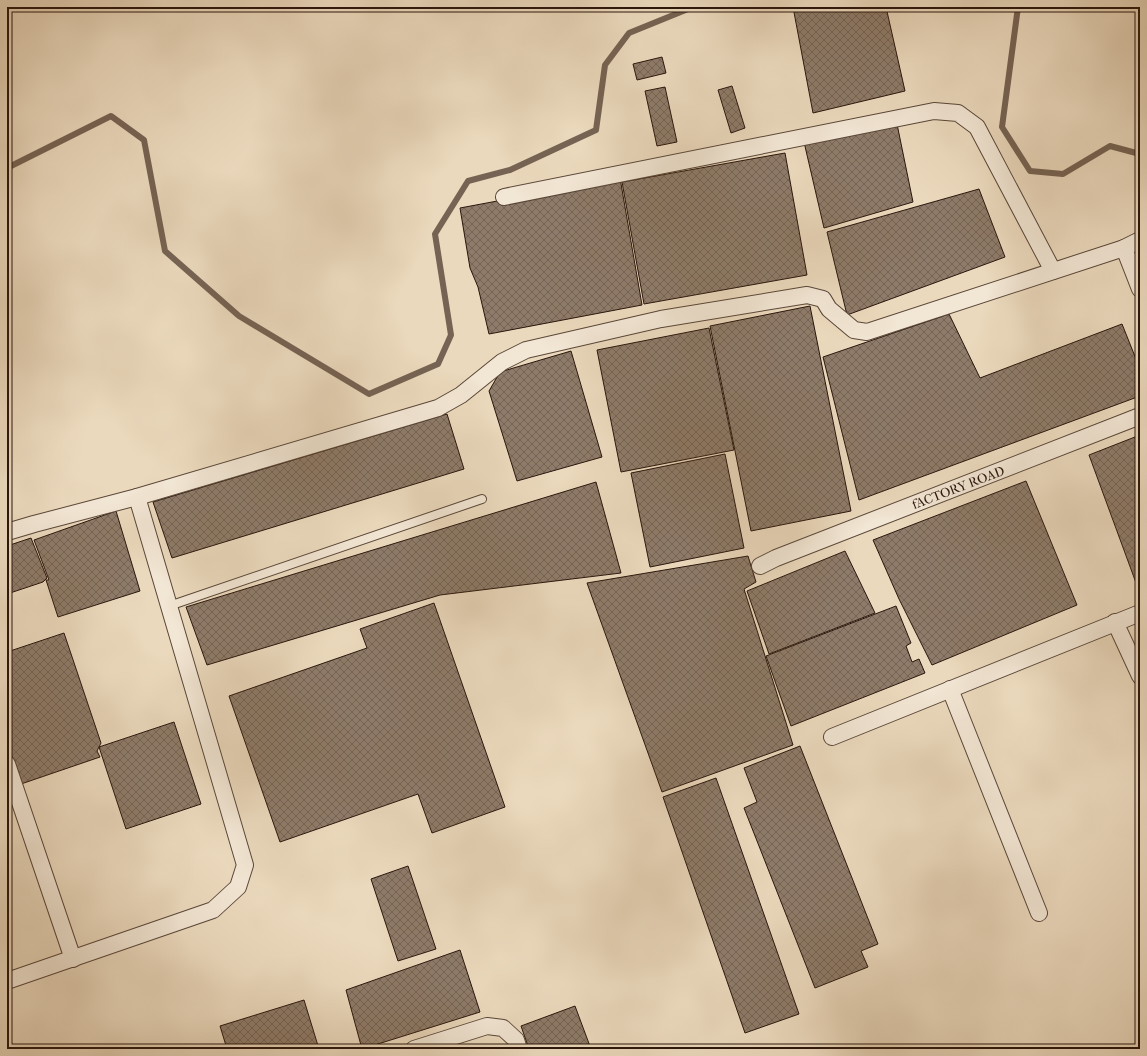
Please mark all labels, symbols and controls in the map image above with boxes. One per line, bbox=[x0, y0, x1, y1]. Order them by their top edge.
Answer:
street label: fACTORY ROAD bbox=[910, 463, 1007, 512]

